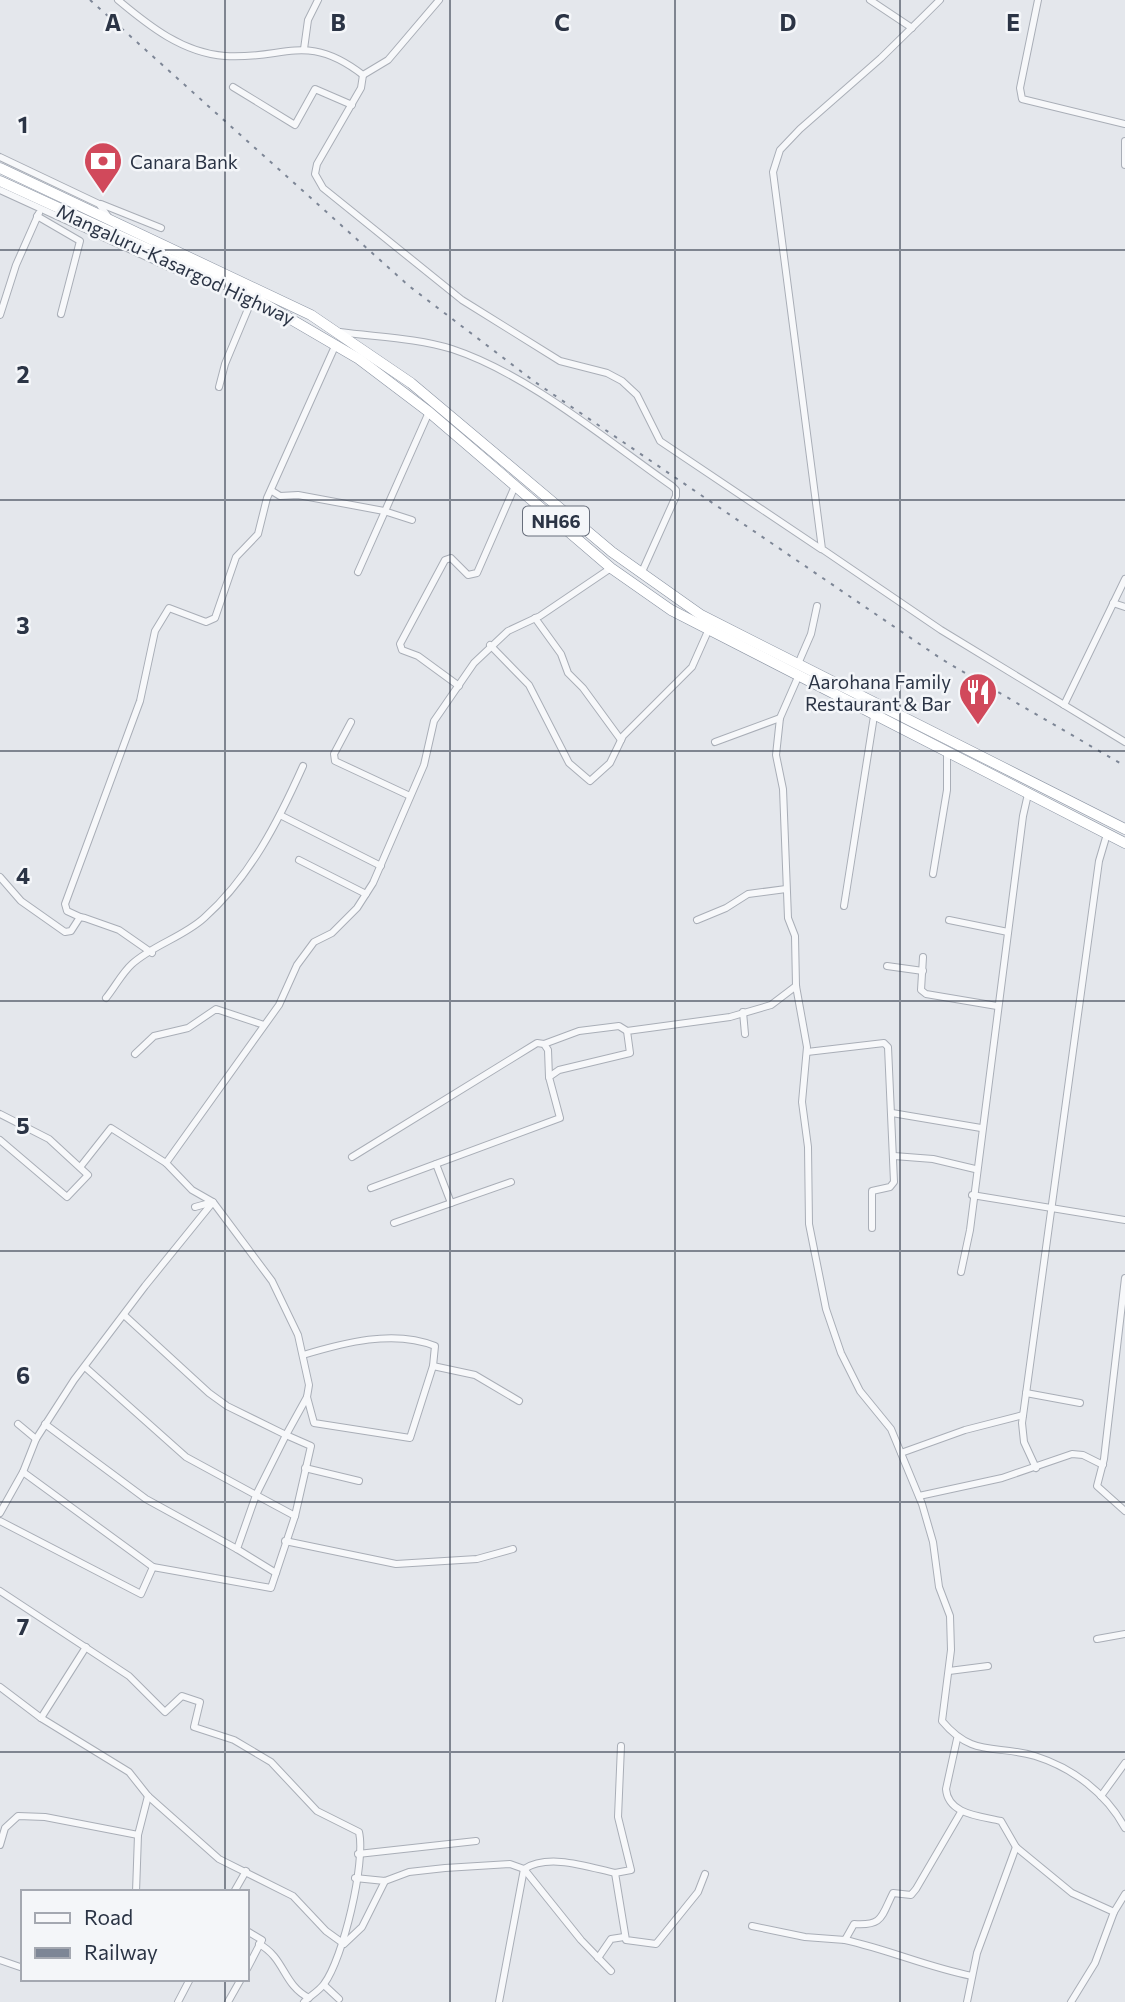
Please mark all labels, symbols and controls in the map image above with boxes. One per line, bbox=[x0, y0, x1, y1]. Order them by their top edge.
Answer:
text: A bbox=[105, 8, 122, 36]
text: B bbox=[330, 8, 346, 36]
text: C bbox=[554, 8, 570, 36]
text: D bbox=[780, 8, 797, 36]
text: E bbox=[1006, 8, 1020, 36]
text: 1 bbox=[18, 110, 28, 138]
bank icon: Canara Bank bbox=[82, 140, 124, 195]
place label: Canara Bank bbox=[130, 150, 238, 173]
street label: Mangaluru-Kasargod Highway bbox=[53, 199, 299, 329]
text: 2 bbox=[16, 360, 30, 388]
road number: NH66 bbox=[523, 506, 589, 536]
text: 3 bbox=[16, 611, 30, 639]
place label: Aarohana Family Restaurant & Bar bbox=[805, 670, 951, 715]
restaurant icon: Aarohana Family Restaurant & Bar bbox=[957, 671, 999, 726]
text: 4 bbox=[16, 861, 30, 889]
text: 5 bbox=[16, 1111, 30, 1139]
text: 6 bbox=[16, 1361, 30, 1389]
text: 7 bbox=[17, 1612, 29, 1640]
legend bbox=[21, 1890, 248, 1981]
text: Road bbox=[84, 1904, 133, 1929]
text: Railway bbox=[84, 1939, 158, 1964]

